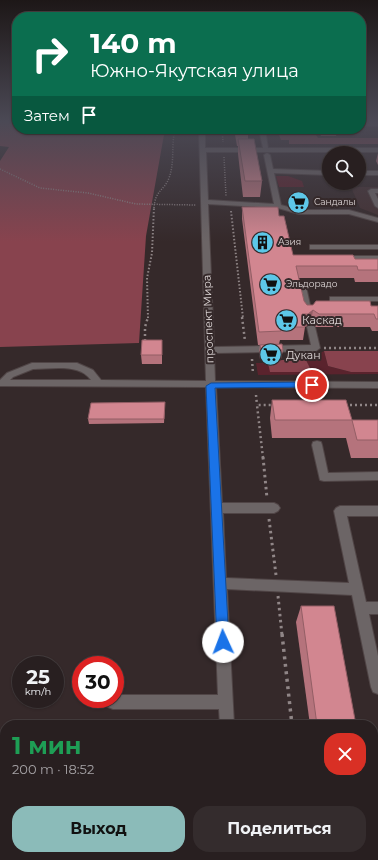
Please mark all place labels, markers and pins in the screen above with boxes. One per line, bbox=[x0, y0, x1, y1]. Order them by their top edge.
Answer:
supermarket icon: Сандалы bbox=[285, 189, 311, 215]
place label: Сандалы bbox=[314, 196, 356, 207]
building icon: Азия bbox=[250, 229, 276, 255]
place label: Азия bbox=[278, 236, 301, 247]
supermarket icon: Эльдорадо bbox=[257, 271, 283, 297]
place label: Эльдорадо bbox=[286, 278, 338, 289]
supermarket icon: Каскад bbox=[273, 307, 299, 333]
place label: Каскад bbox=[302, 313, 342, 327]
supermarket icon: Дукан bbox=[257, 342, 283, 368]
place label: Дукан bbox=[286, 348, 321, 362]
pin bbox=[295, 368, 329, 402]

